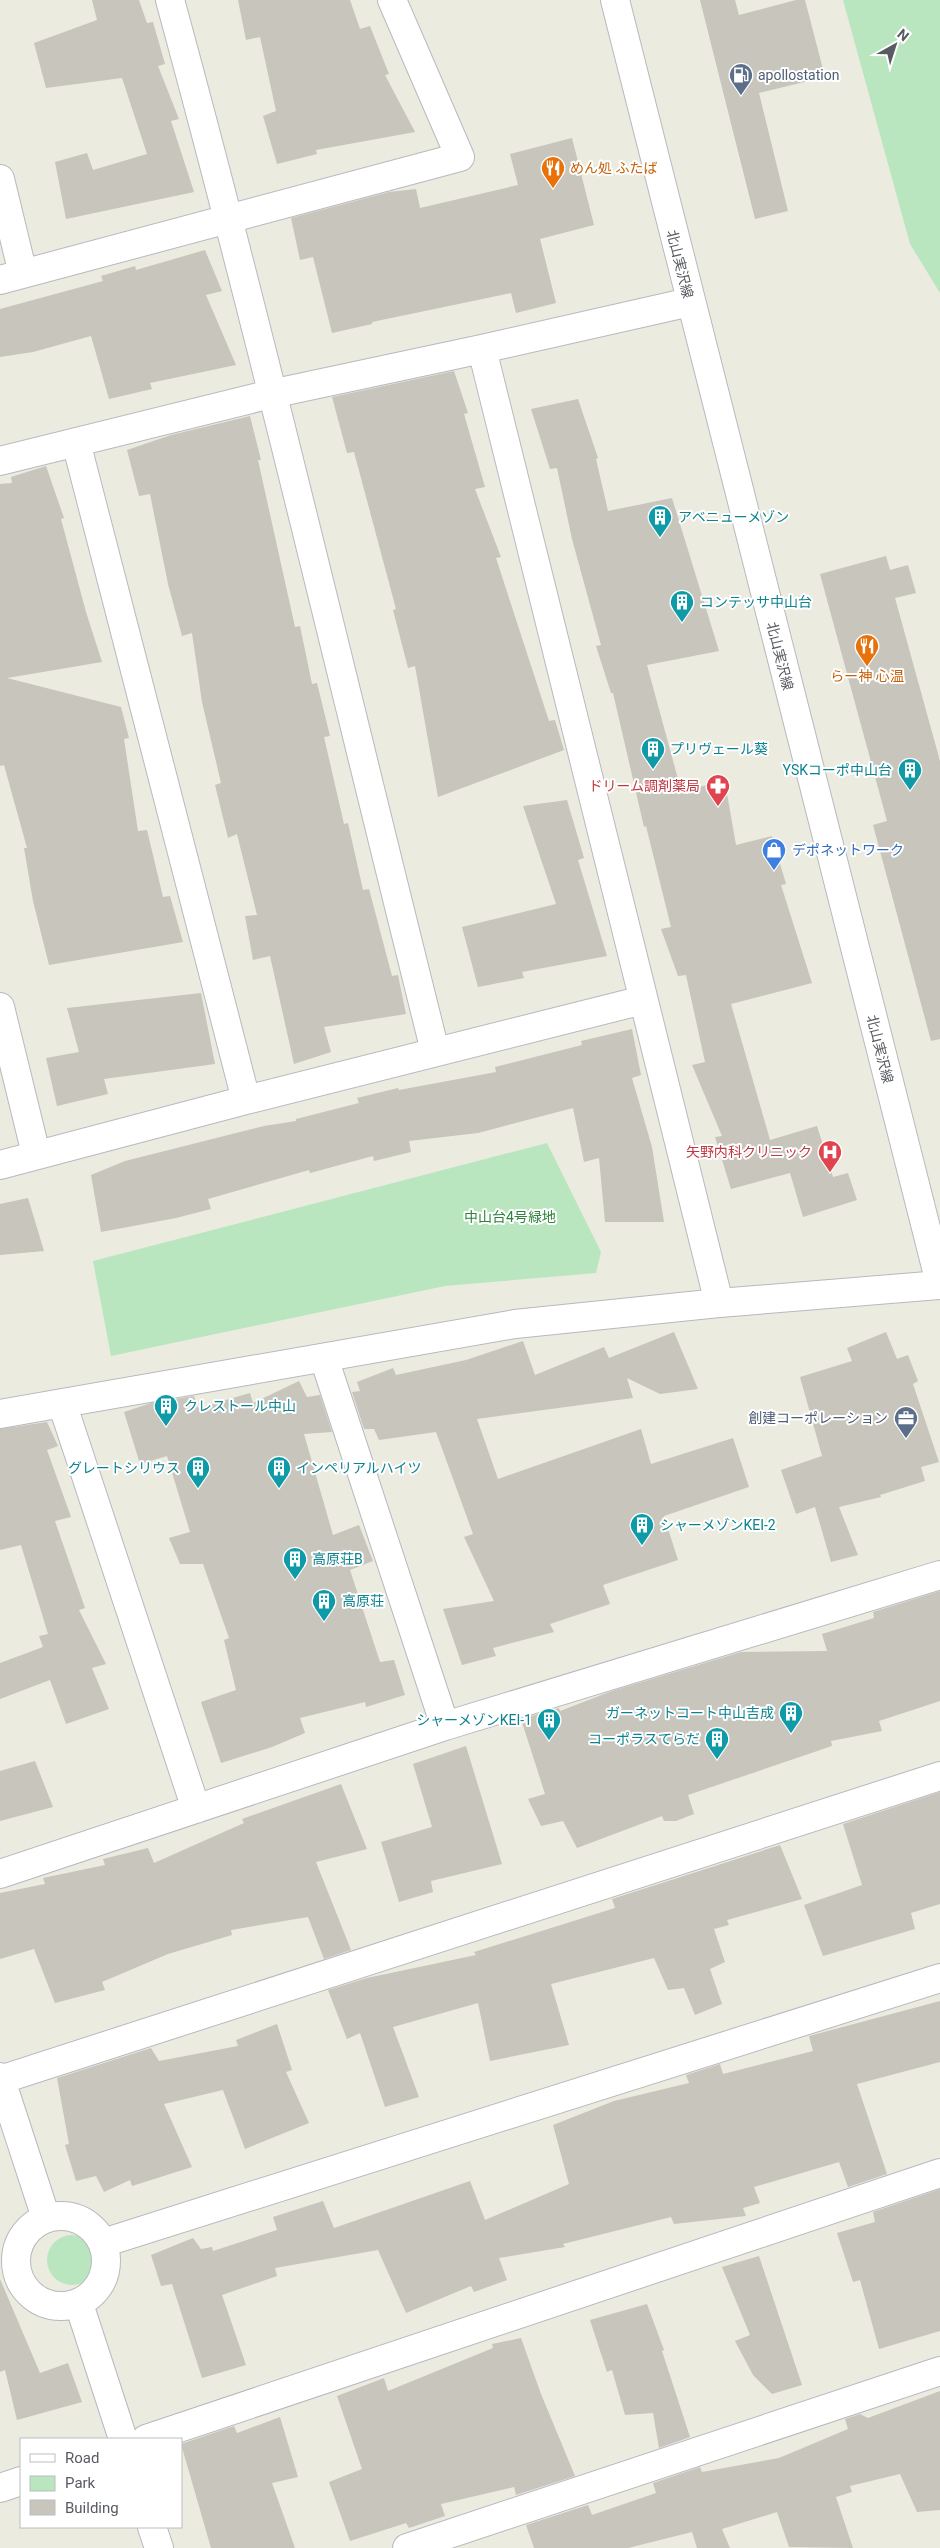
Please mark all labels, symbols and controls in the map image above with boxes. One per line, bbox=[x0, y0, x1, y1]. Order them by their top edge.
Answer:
north arrow bbox=[870, 20, 920, 70]
text: N bbox=[894, 26, 912, 44]
fuel station icon: apollostation bbox=[728, 62, 754, 96]
place label: apollostation bbox=[758, 67, 839, 83]
restaurant icon: めん処 ふたば bbox=[540, 155, 566, 189]
place label: めん処 ふたば bbox=[570, 160, 657, 176]
street label: 北山実沢線 bbox=[664, 228, 696, 300]
building icon: アベニューメゾン bbox=[647, 504, 673, 538]
place label: アベニューメゾン bbox=[678, 509, 789, 525]
building icon: コンテッサ中山台 bbox=[669, 589, 695, 623]
place label: コンテッサ中山台 bbox=[700, 594, 812, 610]
street label: 北山実沢線 bbox=[764, 620, 796, 692]
restaurant icon: らー神 心温 bbox=[854, 633, 880, 667]
place label: らー神 心温 bbox=[830, 668, 904, 684]
building icon: プリヴェール葵 bbox=[640, 736, 666, 770]
place label: プリヴェール葵 bbox=[670, 741, 768, 757]
building icon: YSKコーポ中山台 bbox=[897, 757, 923, 791]
place label: YSKコーポ中山台 bbox=[783, 762, 892, 778]
pharmacy icon: ドリーム調剤薬局 bbox=[705, 773, 731, 807]
place label: ドリーム調剤薬局 bbox=[588, 778, 700, 794]
shop icon: デポネットワーク bbox=[761, 837, 787, 871]
place label: デポネットワーク bbox=[792, 842, 904, 858]
street label: 北山実沢線 bbox=[864, 1013, 896, 1085]
hospital icon: 矢野内科クリニック bbox=[817, 1139, 843, 1173]
place label: 矢野内科クリニック bbox=[686, 1144, 812, 1160]
park label: 中山台4号緑地 bbox=[464, 1209, 556, 1225]
building icon: クレストール中山 bbox=[153, 1393, 179, 1427]
place label: クレストール中山 bbox=[184, 1398, 296, 1414]
office icon: 創建コーポレーション bbox=[893, 1405, 919, 1439]
place label: 創建コーポレーション bbox=[748, 1410, 888, 1426]
building icon: グレートシリウス bbox=[185, 1455, 211, 1489]
building icon: インペリアルハイツ bbox=[266, 1455, 292, 1489]
place label: グレートシリウス bbox=[68, 1460, 180, 1476]
place label: インペリアルハイツ bbox=[296, 1460, 422, 1476]
building icon: シャーメゾンKEI-2 bbox=[629, 1512, 655, 1546]
place label: シャーメゾンKEI-2 bbox=[660, 1517, 776, 1533]
building icon: 高原荘B bbox=[282, 1546, 308, 1580]
place label: 高原荘B bbox=[312, 1551, 363, 1567]
building icon: 高原荘 bbox=[311, 1588, 337, 1622]
place label: 高原荘 bbox=[342, 1593, 384, 1609]
building icon: ガーネットコート中山吉成 bbox=[778, 1700, 804, 1734]
place label: ガーネットコート中山吉成 bbox=[606, 1705, 774, 1721]
building icon: シャーメゾンKEI-1 bbox=[536, 1707, 562, 1741]
place label: シャーメゾンKEI-1 bbox=[416, 1712, 532, 1728]
building icon: コーポラスてらだ bbox=[704, 1726, 730, 1760]
place label: コーポラスてらだ bbox=[588, 1731, 700, 1747]
legend bbox=[20, 2438, 182, 2528]
text: Road bbox=[65, 2449, 99, 2467]
text: Park bbox=[65, 2474, 96, 2492]
text: Building bbox=[65, 2499, 119, 2517]

